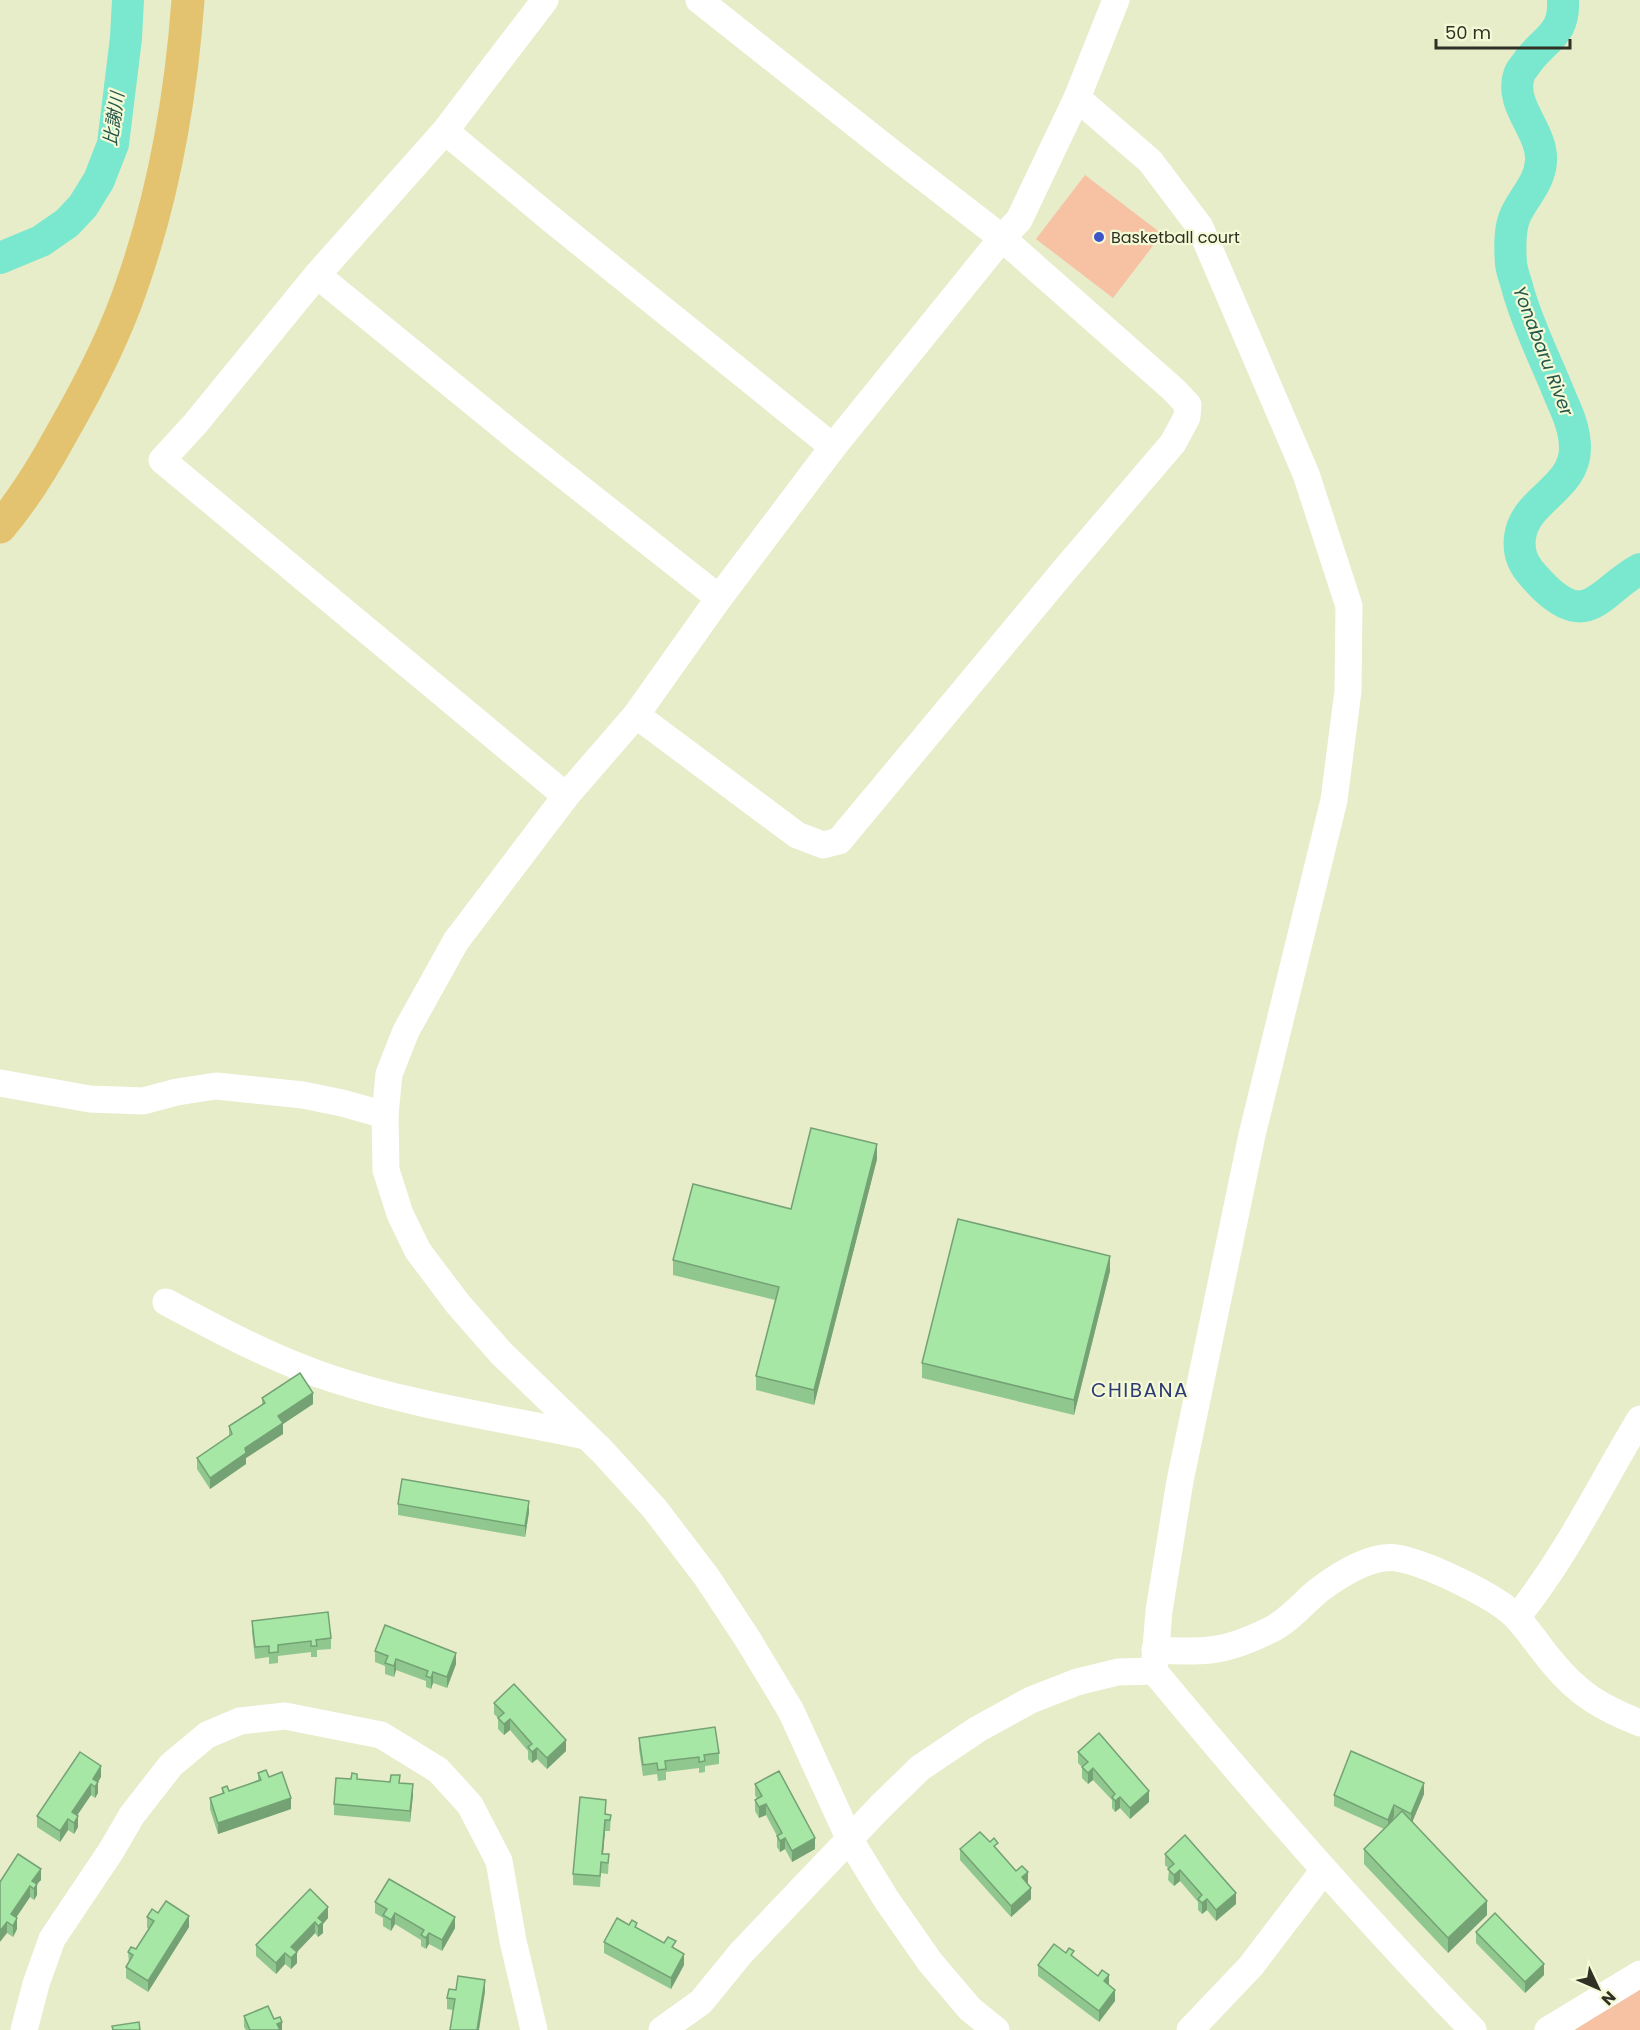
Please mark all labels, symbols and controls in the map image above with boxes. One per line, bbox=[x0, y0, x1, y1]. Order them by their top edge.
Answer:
scale bar bbox=[1436, 12, 1570, 50]
text: 50 m bbox=[1445, 20, 1491, 45]
water label: 比謝川 bbox=[97, 88, 130, 147]
place label: Basketball court bbox=[1111, 226, 1240, 249]
marker: Basketball court bbox=[1092, 230, 1106, 244]
water label: Yonabaru River bbox=[1507, 282, 1580, 420]
district label: CHIBANA bbox=[1091, 1376, 1189, 1404]
north arrow bbox=[1568, 1958, 1628, 2018]
text: N bbox=[1596, 1986, 1621, 2010]

